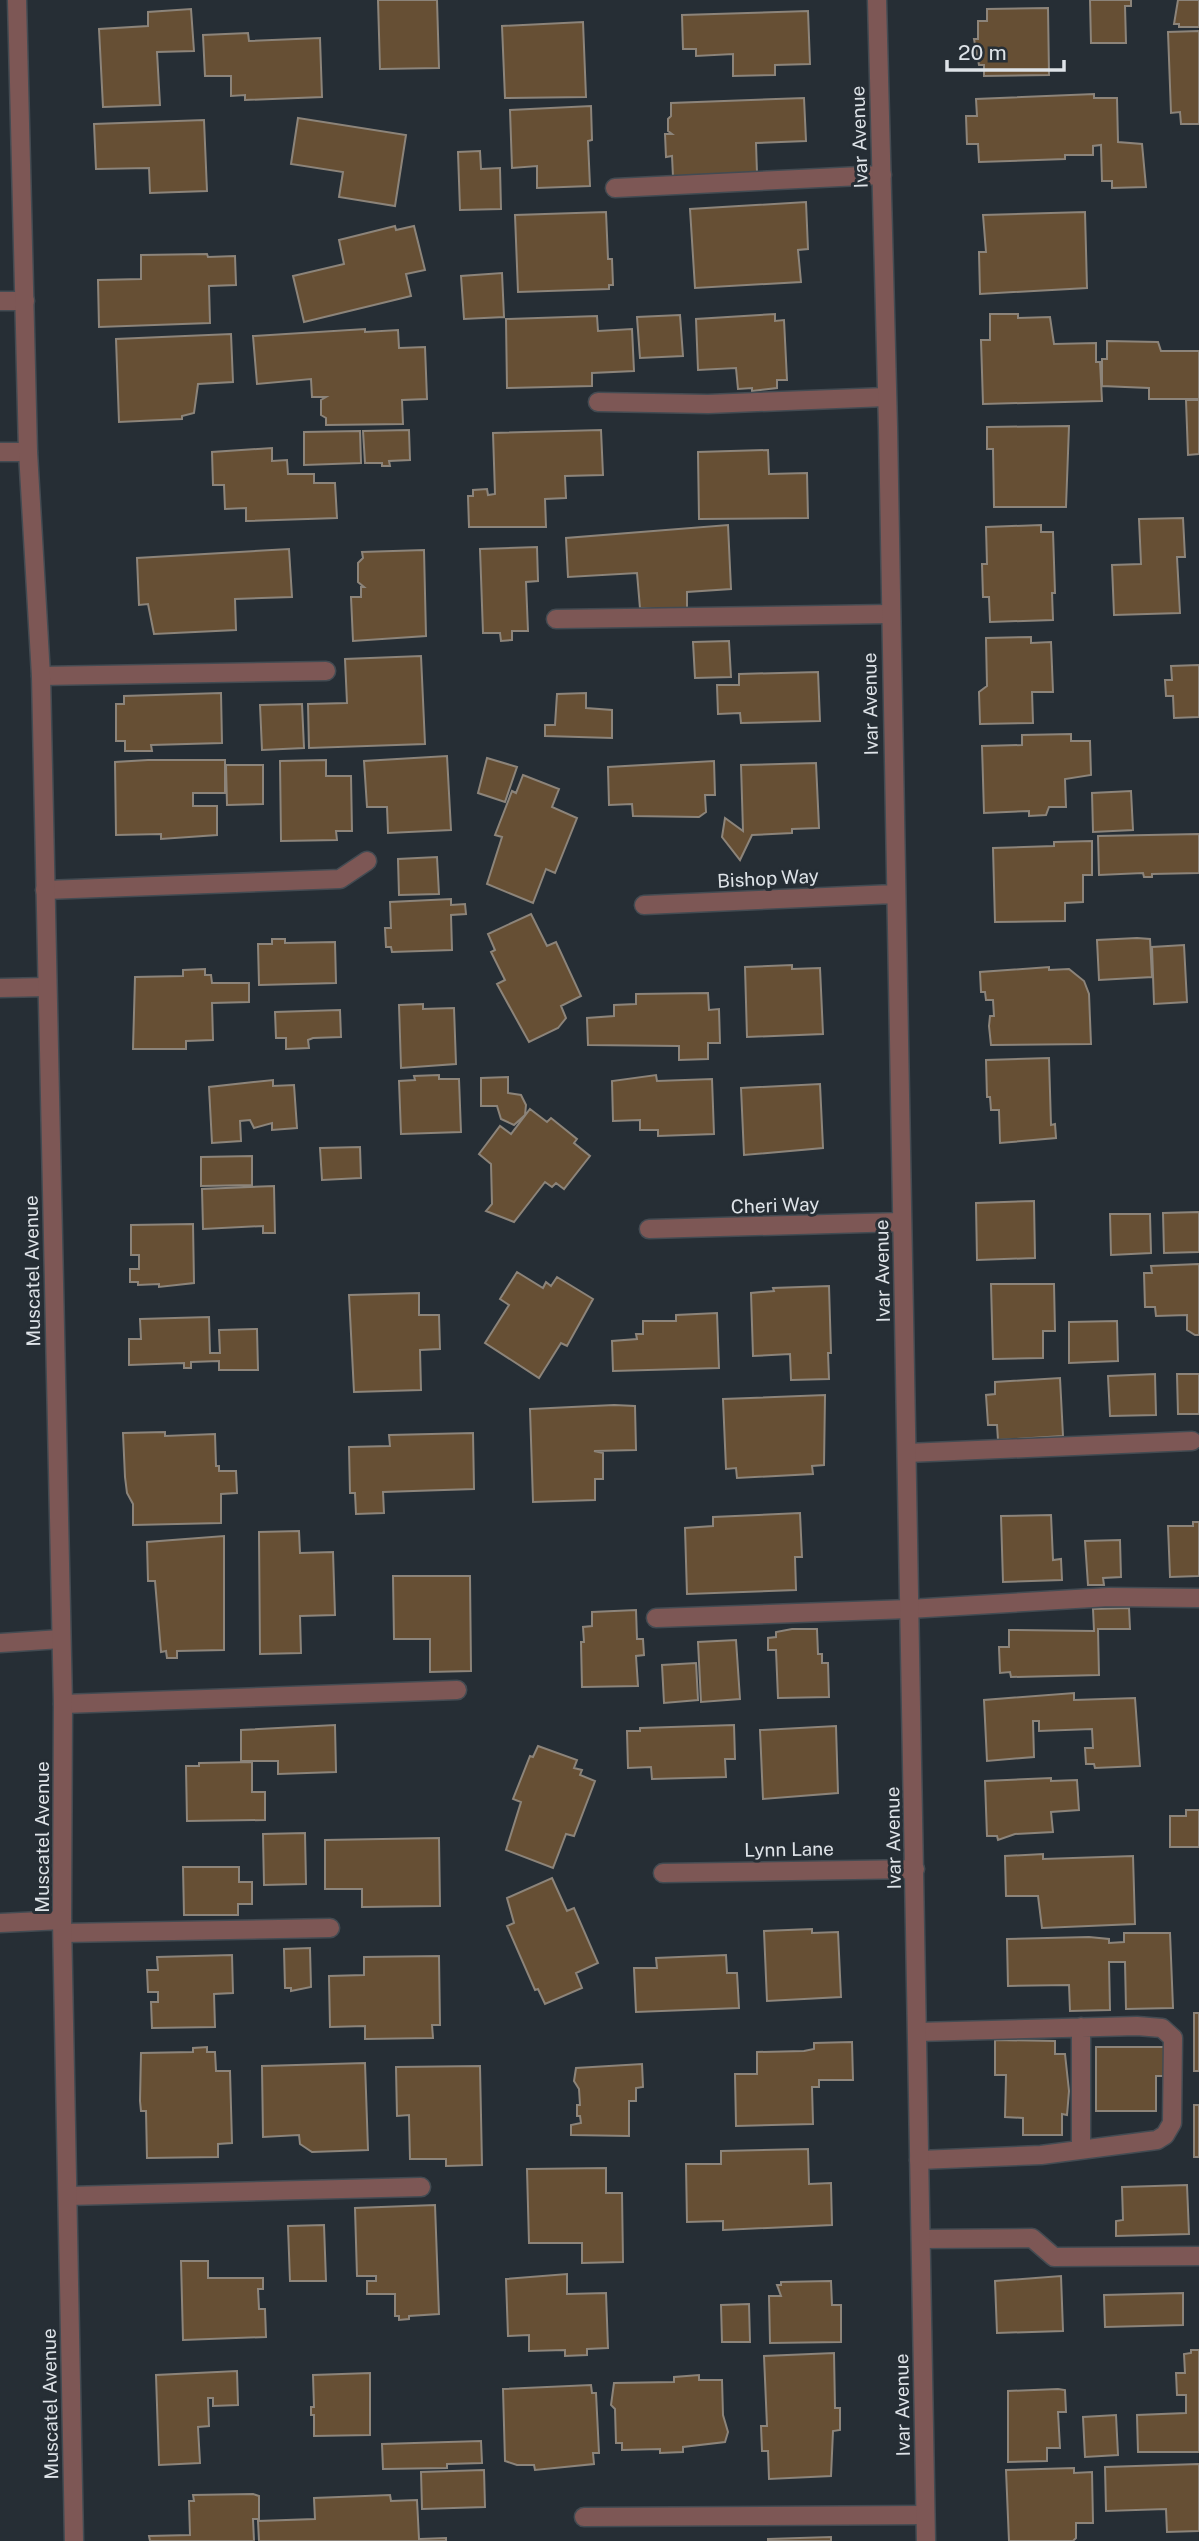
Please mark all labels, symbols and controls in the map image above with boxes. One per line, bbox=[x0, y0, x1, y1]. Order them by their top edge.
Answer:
scale bar bbox=[947, 28, 1064, 72]
text: 20 m bbox=[958, 40, 1007, 65]
street label: Ivar Avenue bbox=[846, 85, 872, 189]
street label: Ivar Avenue bbox=[858, 653, 882, 755]
street label: Bishop Way bbox=[717, 864, 819, 892]
street label: Cheri Way bbox=[730, 1192, 820, 1218]
street label: Muscatel Avenue bbox=[20, 1195, 44, 1347]
street label: Ivar Avenue bbox=[870, 1220, 894, 1322]
street label: Muscatel Avenue bbox=[31, 1761, 53, 1913]
street label: Ivar Avenue bbox=[881, 1787, 905, 1889]
street label: Lynn Lane bbox=[744, 1837, 834, 1861]
street label: Muscatel Avenue bbox=[38, 2328, 62, 2480]
street label: Ivar Avenue bbox=[890, 2354, 914, 2456]

